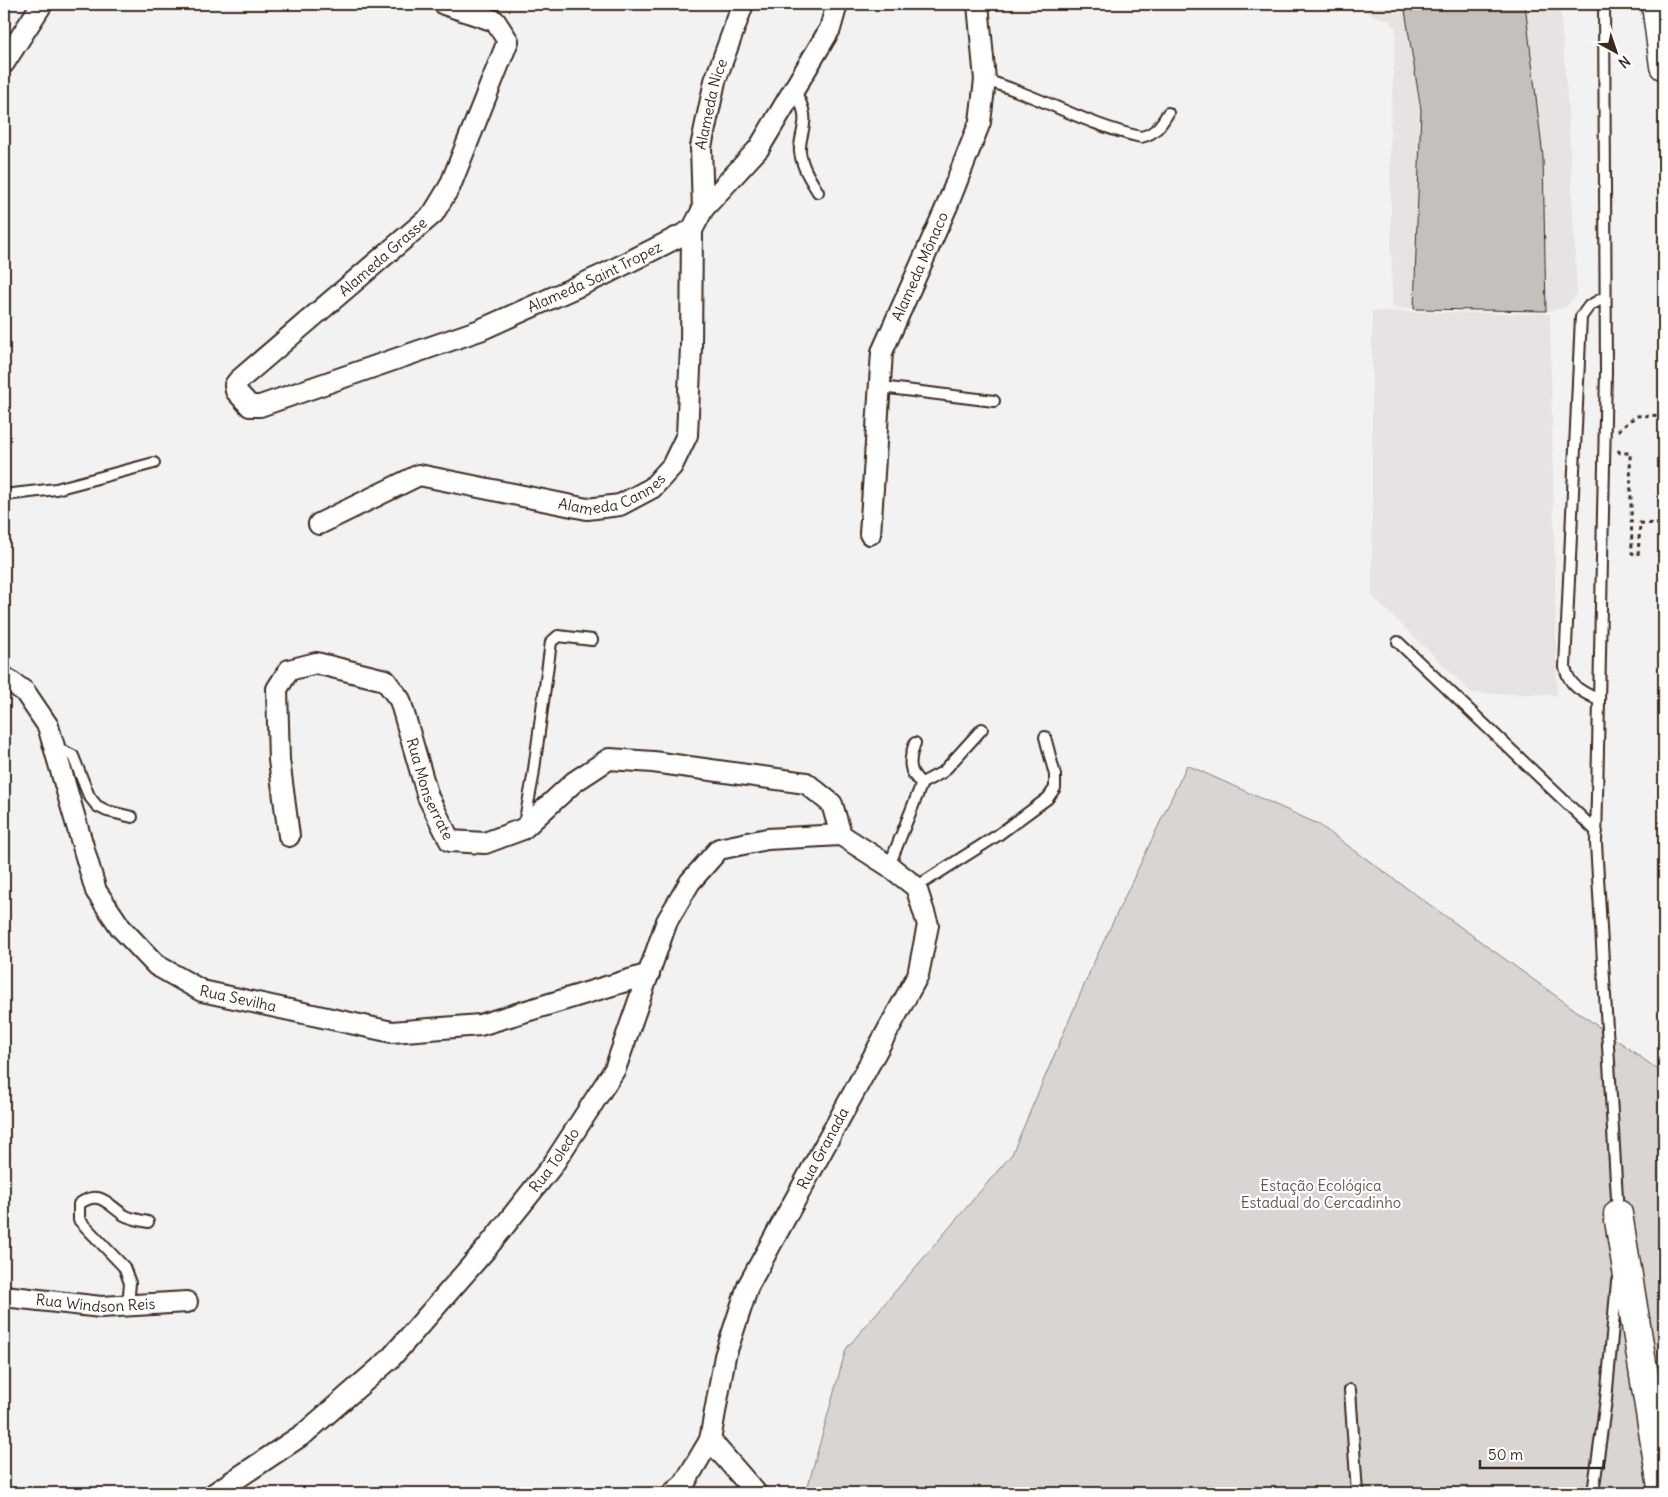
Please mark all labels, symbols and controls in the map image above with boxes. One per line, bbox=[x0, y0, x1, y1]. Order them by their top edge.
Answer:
north arrow bbox=[1590, 28, 1640, 78]
text: N bbox=[1615, 52, 1634, 72]
street label: Alameda Nice bbox=[691, 56, 731, 151]
street label: Alameda Mônaco bbox=[887, 209, 952, 324]
street label: Alameda Grasse bbox=[335, 213, 431, 300]
street label: Alameda Saint Tropez bbox=[524, 237, 665, 317]
street label: Alameda Cannes bbox=[557, 469, 670, 519]
street label: Rua Monserrate bbox=[402, 736, 458, 843]
street label: Rua Sevilha bbox=[198, 981, 279, 1016]
street label: Rua Granada bbox=[793, 1104, 853, 1192]
street label: Rua Toledo bbox=[525, 1124, 583, 1196]
park label: Estação Ecológica Estadual do Cercadinho bbox=[1241, 1176, 1401, 1212]
street label: Rua Windson Reis bbox=[35, 1290, 156, 1316]
scale bar bbox=[1480, 1437, 1604, 1469]
text: 50 m bbox=[1488, 1445, 1523, 1464]

